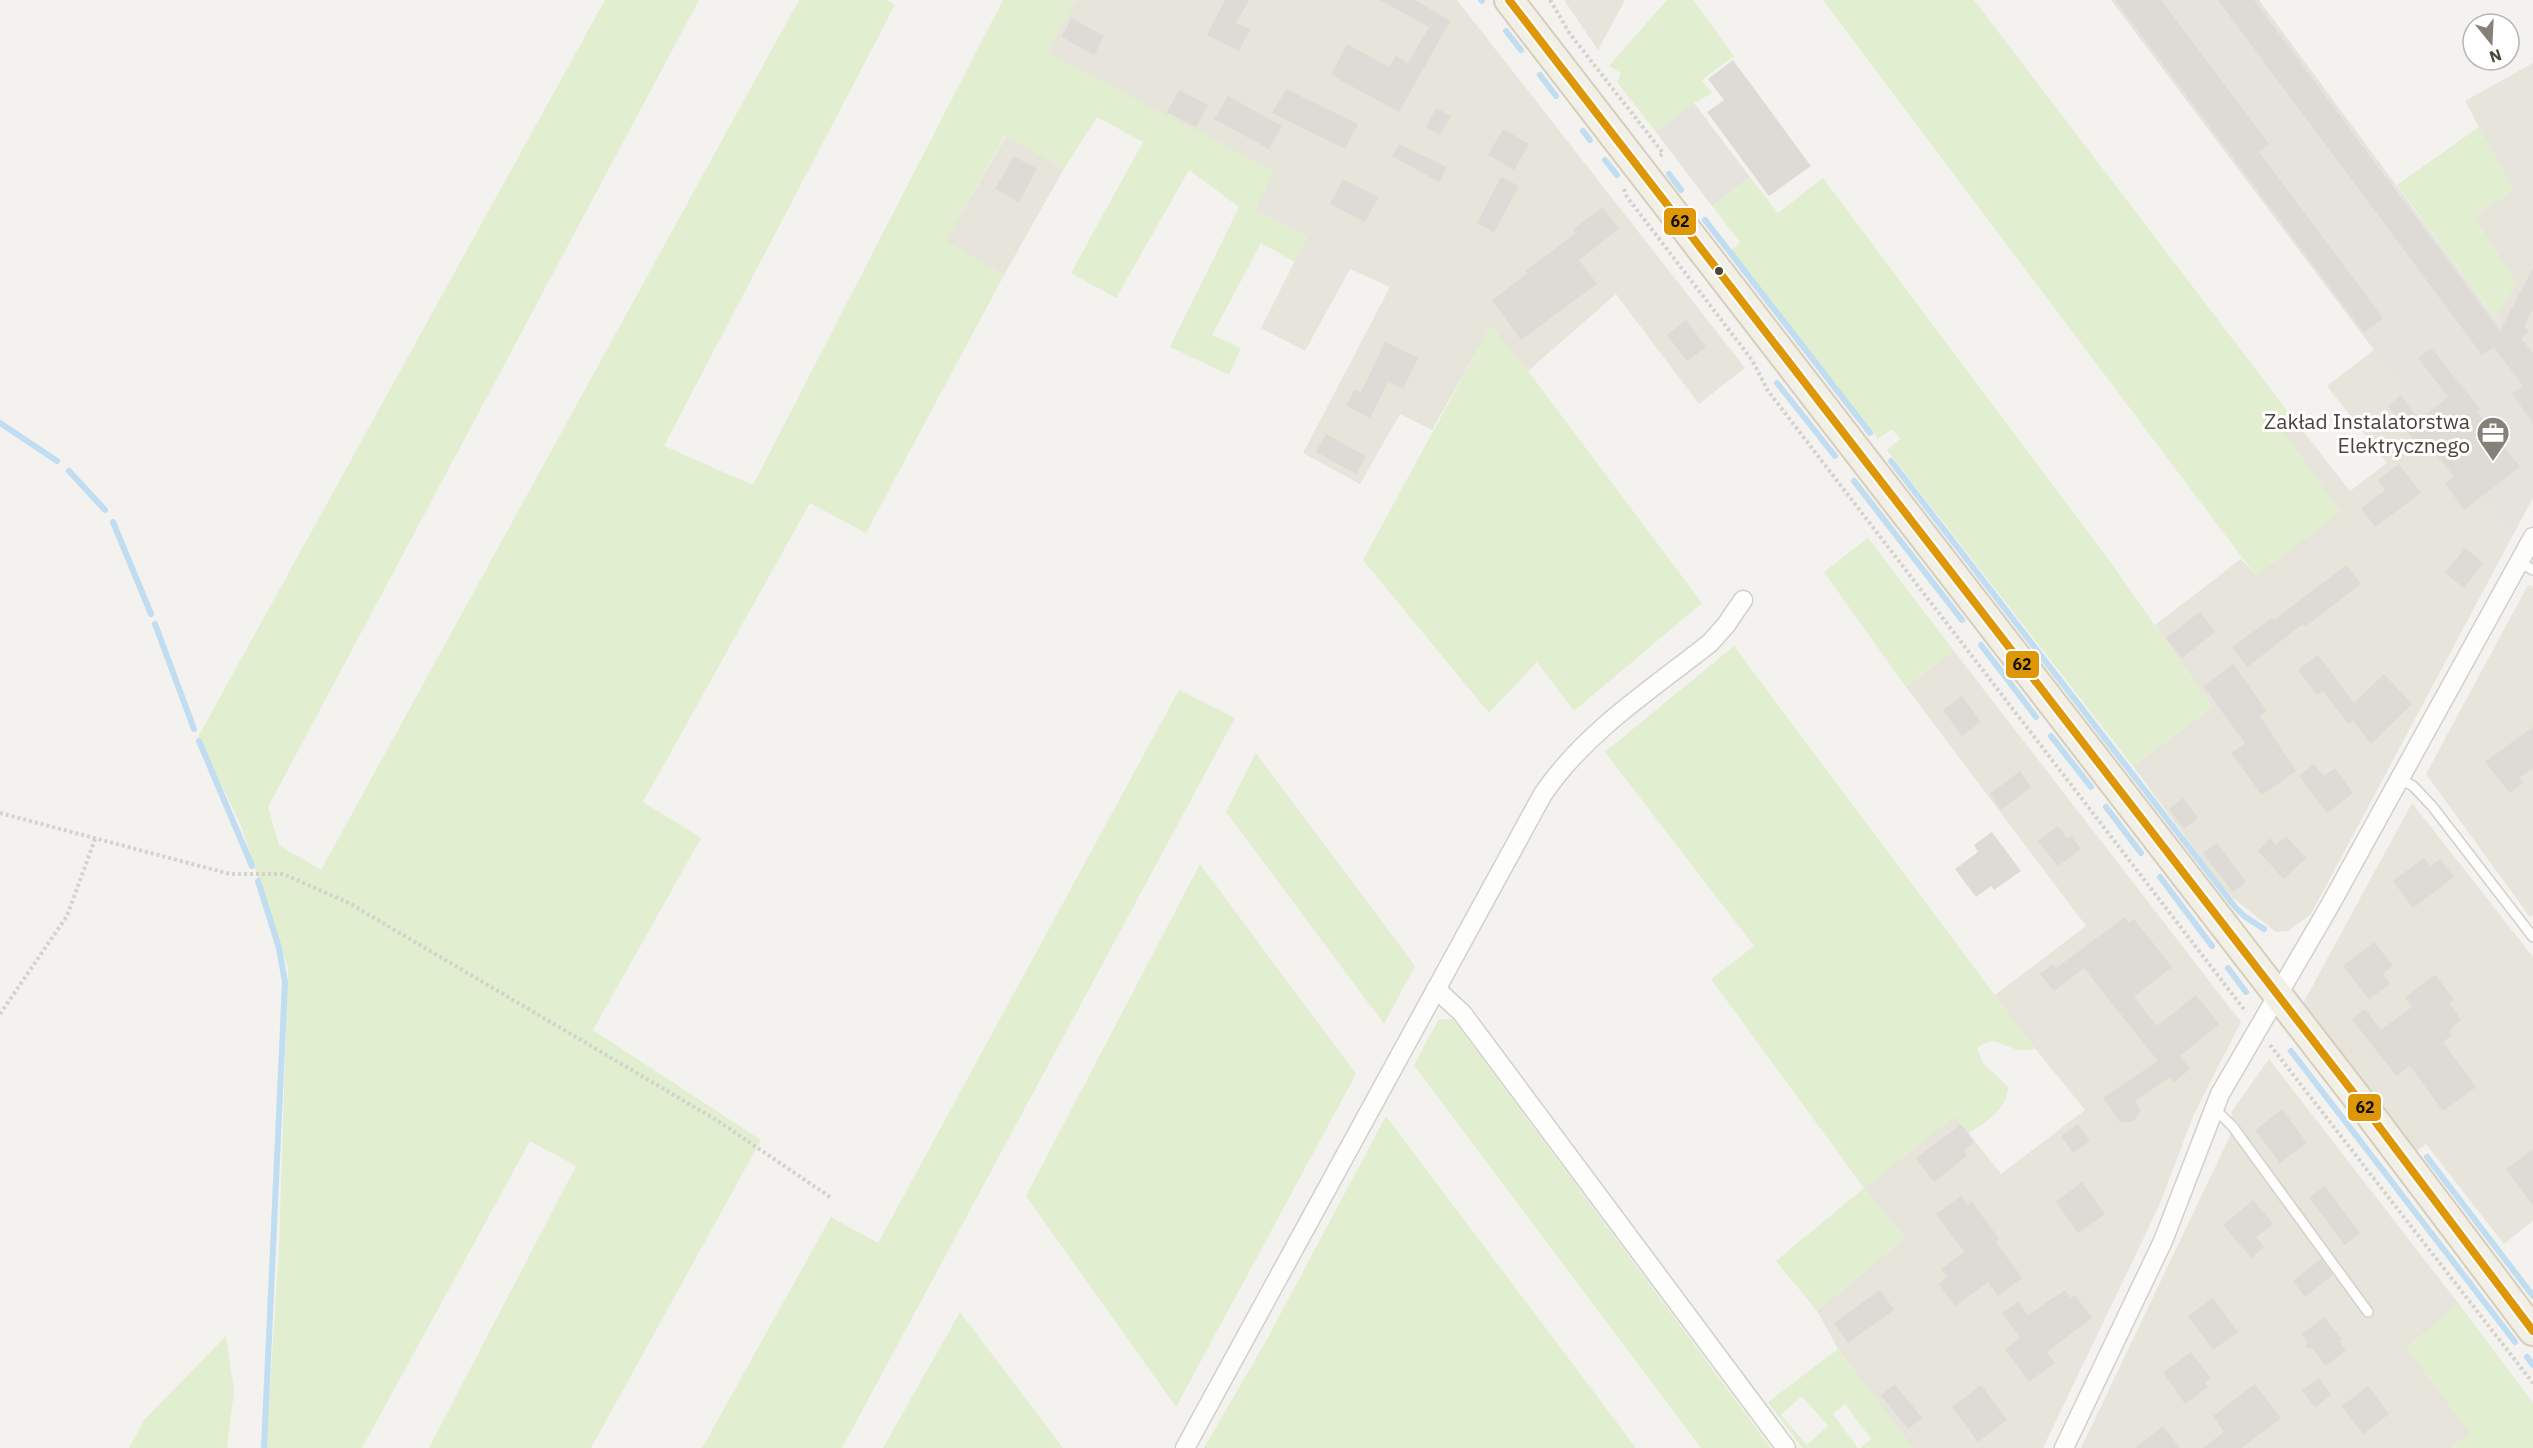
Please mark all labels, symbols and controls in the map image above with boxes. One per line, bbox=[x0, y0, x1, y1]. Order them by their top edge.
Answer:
north arrow bbox=[2461, 12, 2521, 72]
text: N bbox=[2487, 45, 2504, 68]
line badge: 62 bbox=[1663, 207, 1697, 236]
text: 62 bbox=[1670, 211, 1690, 231]
unlabelled marker bbox=[1713, 265, 1725, 277]
place label: Zakład Instalatorstwa Elektrycznego bbox=[2264, 407, 2470, 459]
office icon: Zakład Instalatorstwa Elektrycznego bbox=[2475, 415, 2511, 462]
line badge: 62 bbox=[2005, 650, 2040, 679]
text: 62 bbox=[2012, 654, 2032, 674]
line badge: 62 bbox=[2347, 1093, 2382, 1122]
text: 62 bbox=[2355, 1097, 2375, 1117]

